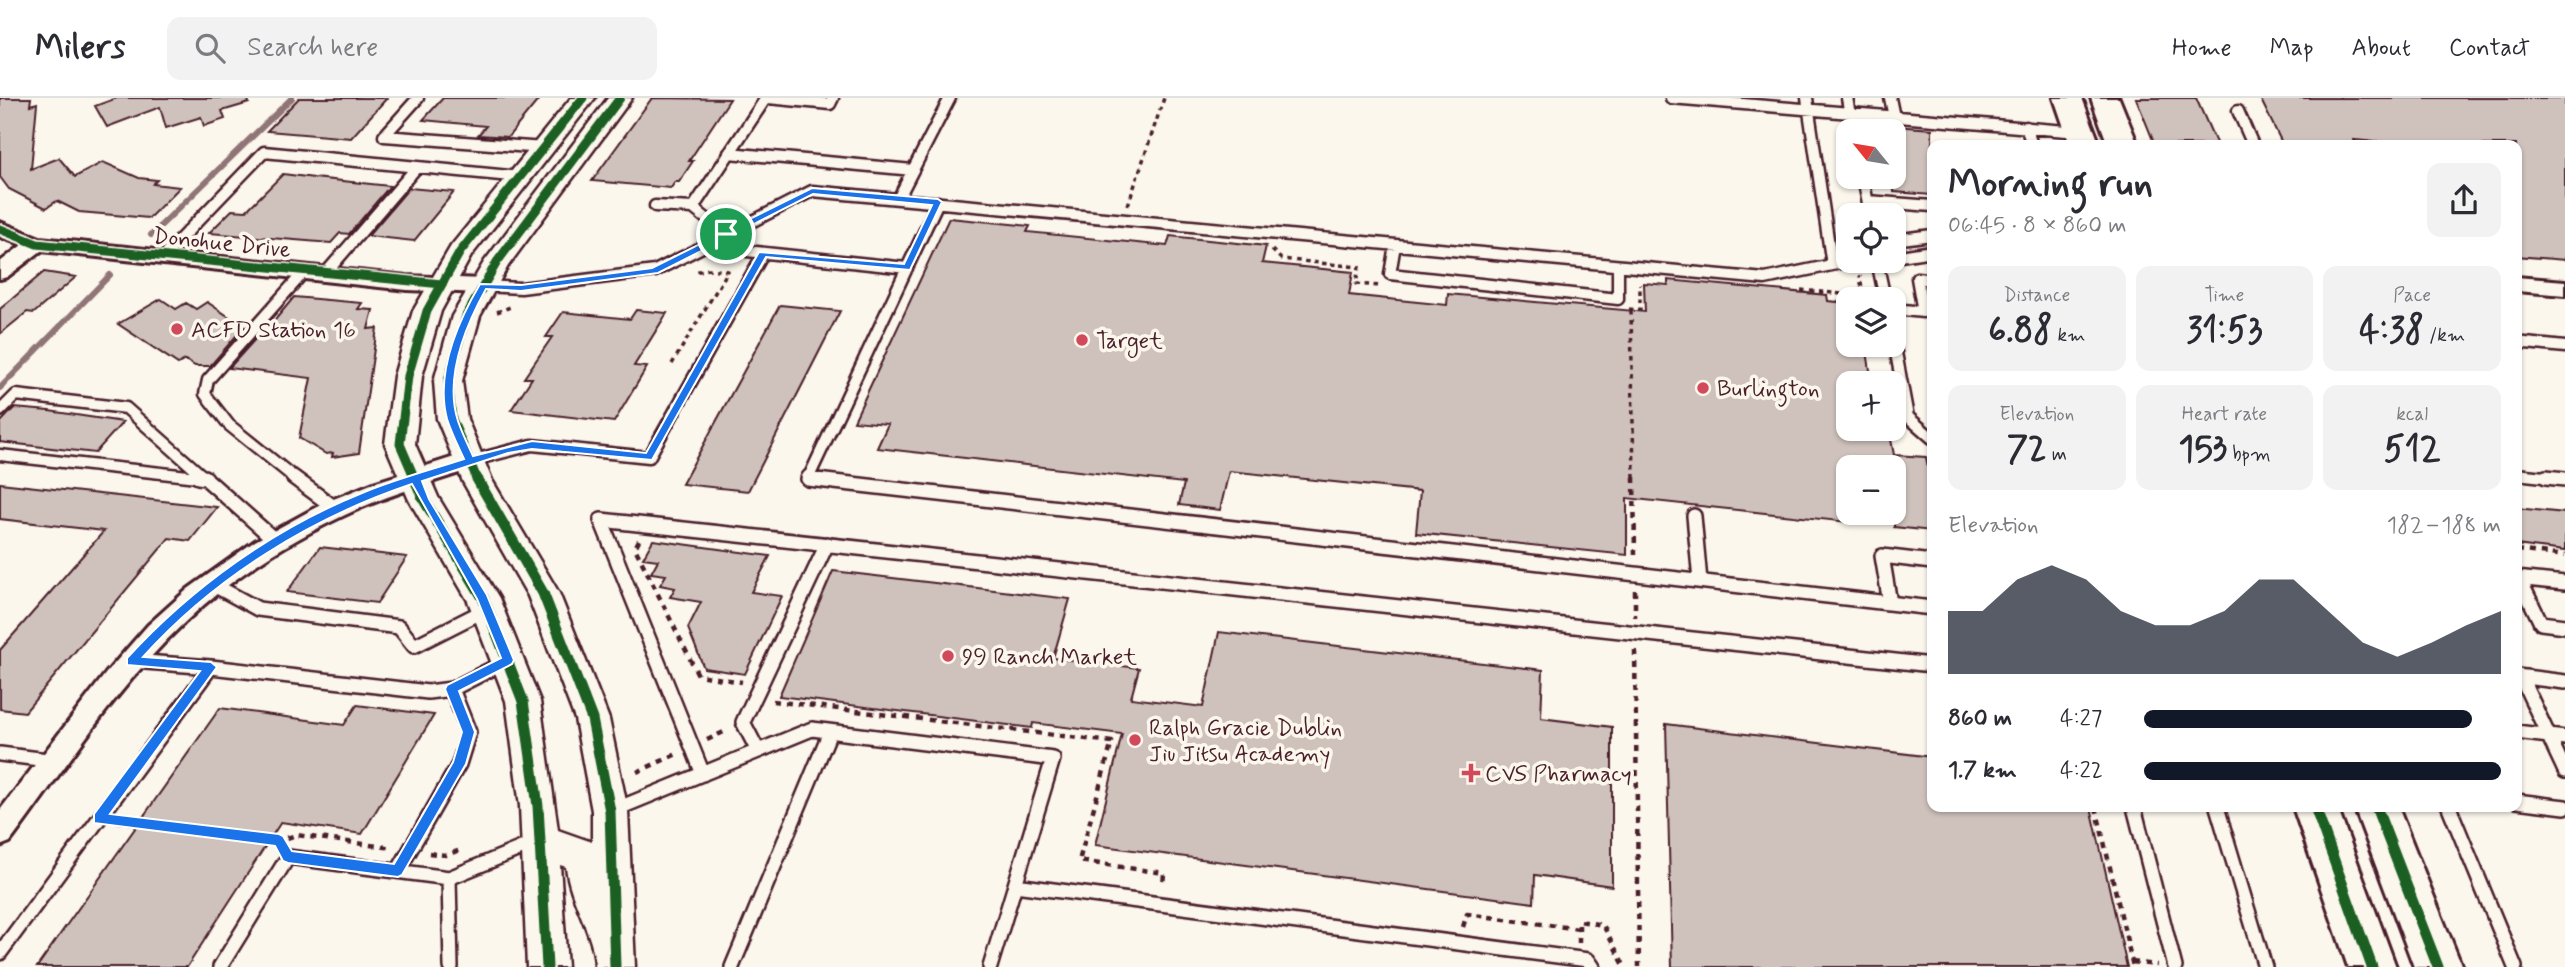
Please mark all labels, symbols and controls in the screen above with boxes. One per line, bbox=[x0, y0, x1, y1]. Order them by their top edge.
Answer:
search box bbox=[167, 17, 657, 80]
text: Milers bbox=[35, 26, 125, 70]
icon: search bbox=[191, 29, 229, 67]
text: Search here bbox=[247, 31, 378, 65]
text: Home bbox=[2172, 33, 2232, 64]
text: Map bbox=[2270, 33, 2314, 64]
text: About bbox=[2352, 33, 2411, 64]
text: Contact bbox=[2449, 33, 2530, 64]
north arrow bbox=[1836, 119, 1906, 189]
map controls bbox=[1836, 119, 1906, 525]
text: Morning run bbox=[1948, 160, 2153, 209]
button: share bbox=[2427, 163, 2501, 237]
button: locate bbox=[1836, 203, 1906, 273]
pin bbox=[696, 204, 756, 264]
text: 06:45 · 8 × 860 m bbox=[1948, 211, 2127, 241]
icon: arrive bbox=[707, 215, 745, 253]
street label: Donohue Drive bbox=[151, 222, 292, 266]
text: Distance bbox=[2003, 283, 2070, 308]
text: Time bbox=[2205, 283, 2244, 308]
text: Pace bbox=[2393, 283, 2431, 308]
button: layers bbox=[1836, 287, 1906, 357]
text: 6.88 bbox=[1988, 308, 2052, 354]
text: 31:53 bbox=[2186, 308, 2263, 354]
text: 4:38 bbox=[2359, 308, 2424, 354]
place label: ACFD Station 16 bbox=[191, 316, 356, 346]
marker: ACFD Station 16 bbox=[169, 321, 185, 337]
text: km bbox=[2052, 323, 2085, 348]
text: /km bbox=[2424, 323, 2465, 348]
place label: Target bbox=[1096, 327, 1163, 359]
marker: Target bbox=[1074, 332, 1090, 348]
button: + bbox=[1836, 371, 1906, 441]
place label: Burlington bbox=[1717, 375, 1820, 407]
marker: Burlington bbox=[1695, 380, 1711, 396]
text: Elevation bbox=[1999, 402, 2074, 427]
text: Heart rate bbox=[2182, 402, 2267, 427]
text: kcal bbox=[2396, 402, 2428, 427]
text: 72 bbox=[2007, 427, 2047, 473]
text: 153 bbox=[2178, 427, 2227, 473]
text: 512 bbox=[2384, 427, 2441, 473]
text: m bbox=[2047, 442, 2067, 467]
text: bpm bbox=[2227, 442, 2270, 467]
button: − bbox=[1836, 455, 1906, 525]
text: Elevation bbox=[1948, 511, 2039, 541]
text: 182–188 m bbox=[2387, 511, 2501, 541]
place label: 99 Ranch Market bbox=[962, 643, 1137, 673]
marker: 99 Ranch Market bbox=[940, 648, 956, 664]
text: 860 m bbox=[1948, 704, 2012, 734]
text: 4:27 bbox=[2060, 704, 2102, 734]
place label: Ralph Gracie Dublin Jiu Jitsu Academy bbox=[1149, 714, 1342, 770]
marker: Ralph Gracie Dublin Jiu Jitsu Academy bbox=[1127, 732, 1143, 748]
text: 1.7 km bbox=[1948, 756, 2017, 786]
text: 4:22 bbox=[2060, 756, 2103, 786]
place label: CVS Pharmacy bbox=[1485, 760, 1632, 790]
marker: CVS Pharmacy bbox=[1463, 765, 1479, 781]

